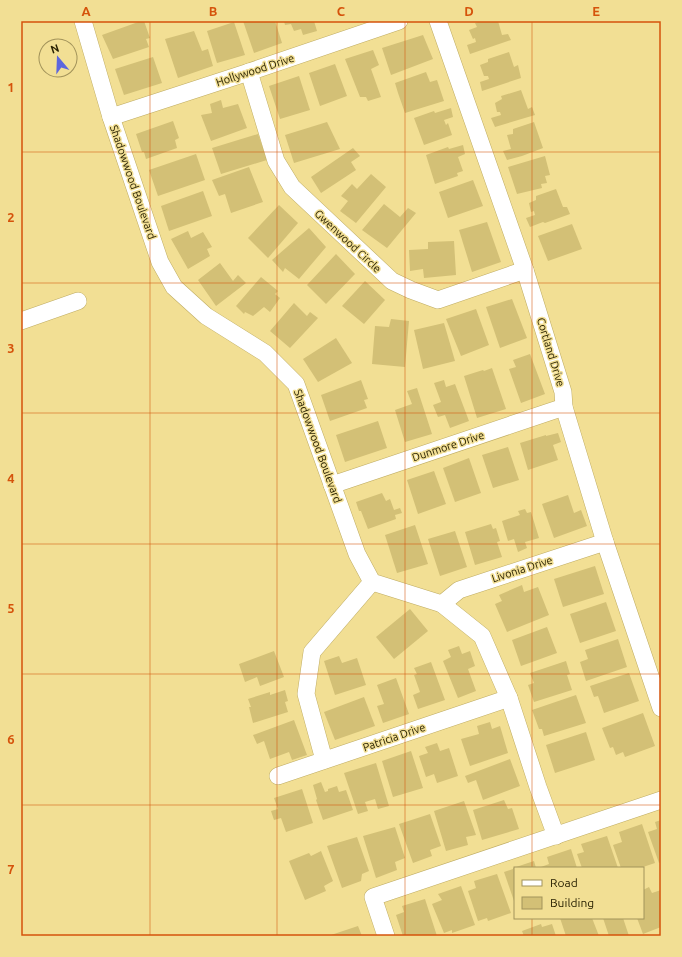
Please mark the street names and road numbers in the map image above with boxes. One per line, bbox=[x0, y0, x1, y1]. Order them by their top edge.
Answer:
street label: Hollywood Drive bbox=[214, 52, 296, 88]
street label: Shadowwood Boulevard bbox=[108, 123, 158, 241]
street label: Gwenwood Circle bbox=[312, 207, 384, 275]
street label: Cortland Drive bbox=[535, 316, 567, 388]
street label: Shadowwood Boulevard bbox=[292, 388, 344, 504]
street label: Dunmore Drive bbox=[410, 429, 486, 463]
street label: Livonia Drive bbox=[490, 554, 554, 584]
street label: Patricia Drive bbox=[361, 721, 427, 753]

